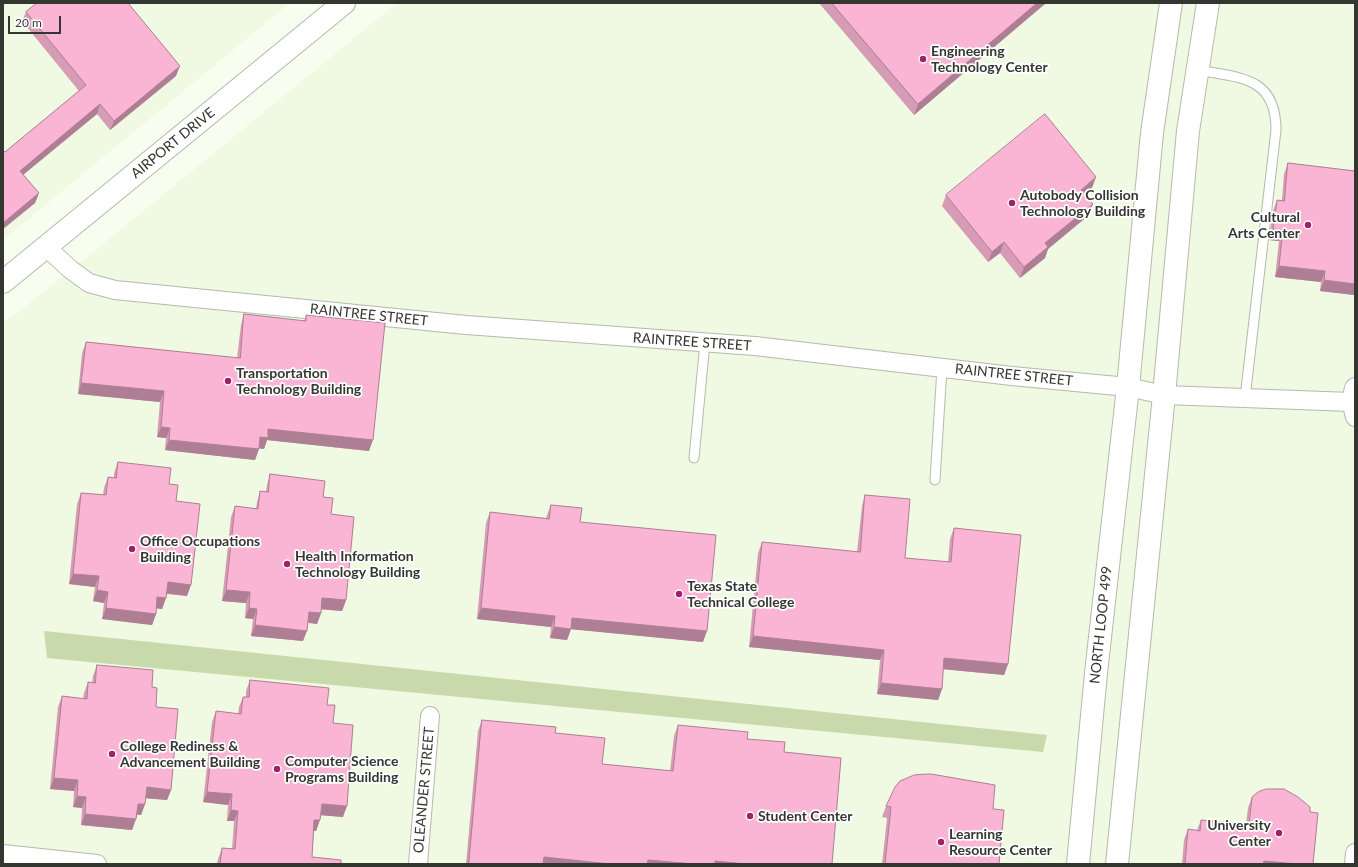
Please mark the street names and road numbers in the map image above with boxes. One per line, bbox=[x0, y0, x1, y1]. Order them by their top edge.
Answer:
street label: AIRPORT DRIVE bbox=[128, 104, 218, 182]
street label: RAINTREE STREET bbox=[309, 300, 429, 330]
street label: RAINTREE STREET bbox=[632, 329, 752, 355]
street label: RAINTREE STREET bbox=[954, 360, 1074, 390]
street label: NORTH LOOP 499 bbox=[1086, 565, 1116, 685]
street label: OLEANDER STREET bbox=[410, 726, 438, 854]

